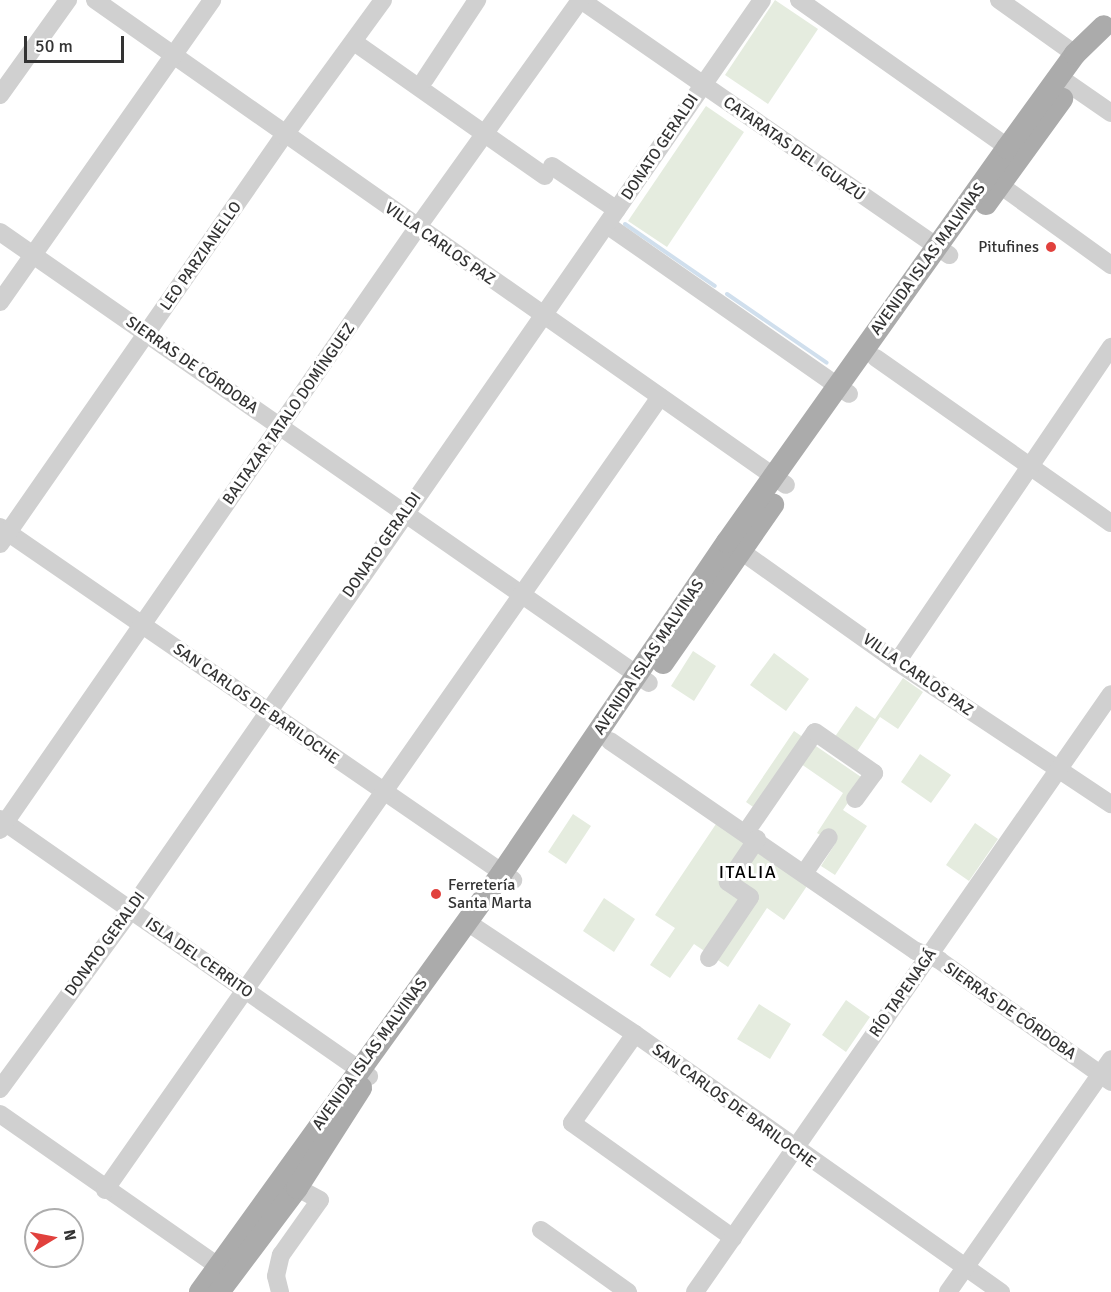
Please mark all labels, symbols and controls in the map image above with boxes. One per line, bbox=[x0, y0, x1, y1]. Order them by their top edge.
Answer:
scale bar bbox=[27, 24, 128, 62]
text: 50 m bbox=[35, 35, 73, 57]
street label: DONATO GERALDI bbox=[617, 90, 703, 204]
street label: CATARATAS DEL IGUAZÚ bbox=[719, 93, 869, 205]
street label: AVENIDA ISLAS MALVINAS bbox=[866, 179, 990, 339]
street label: LEO PARZIANELLO bbox=[156, 198, 246, 314]
street label: VILLA CARLOS PAZ bbox=[381, 199, 499, 289]
place label: Pitufines bbox=[978, 237, 1039, 257]
marker: Pitufines bbox=[1044, 240, 1058, 254]
street label: SIERRAS DE CÓRDOBA bbox=[122, 312, 262, 418]
street label: BALTAZAR TATALO DOMÍNGUEZ bbox=[219, 319, 359, 509]
street label: DONATO GERALDI bbox=[339, 489, 425, 601]
street label: AVENIDA ISLAS MALVINAS bbox=[590, 576, 708, 738]
street label: VILLA CARLOS PAZ bbox=[859, 630, 977, 720]
street label: SAN CARLOS DE BARILOCHE bbox=[170, 639, 342, 769]
district label: ITALIA bbox=[719, 861, 777, 883]
place label: Ferretería Santa Marta bbox=[448, 875, 532, 913]
marker: Ferretería Santa Marta bbox=[429, 887, 443, 901]
street label: DONATO GERALDI bbox=[61, 888, 149, 1000]
street label: ISLA DEL CERRITO bbox=[142, 914, 256, 1002]
street label: RÍO TAPENAGÁ bbox=[865, 945, 941, 1041]
street label: SIERRAS DE CÓRDOBA bbox=[940, 958, 1080, 1064]
street label: AVENIDA ISLAS MALVINAS bbox=[308, 974, 432, 1134]
street label: SAN CARLOS DE BARILOCHE bbox=[648, 1040, 820, 1172]
north arrow bbox=[24, 1208, 84, 1268]
text: N bbox=[59, 1228, 81, 1242]

